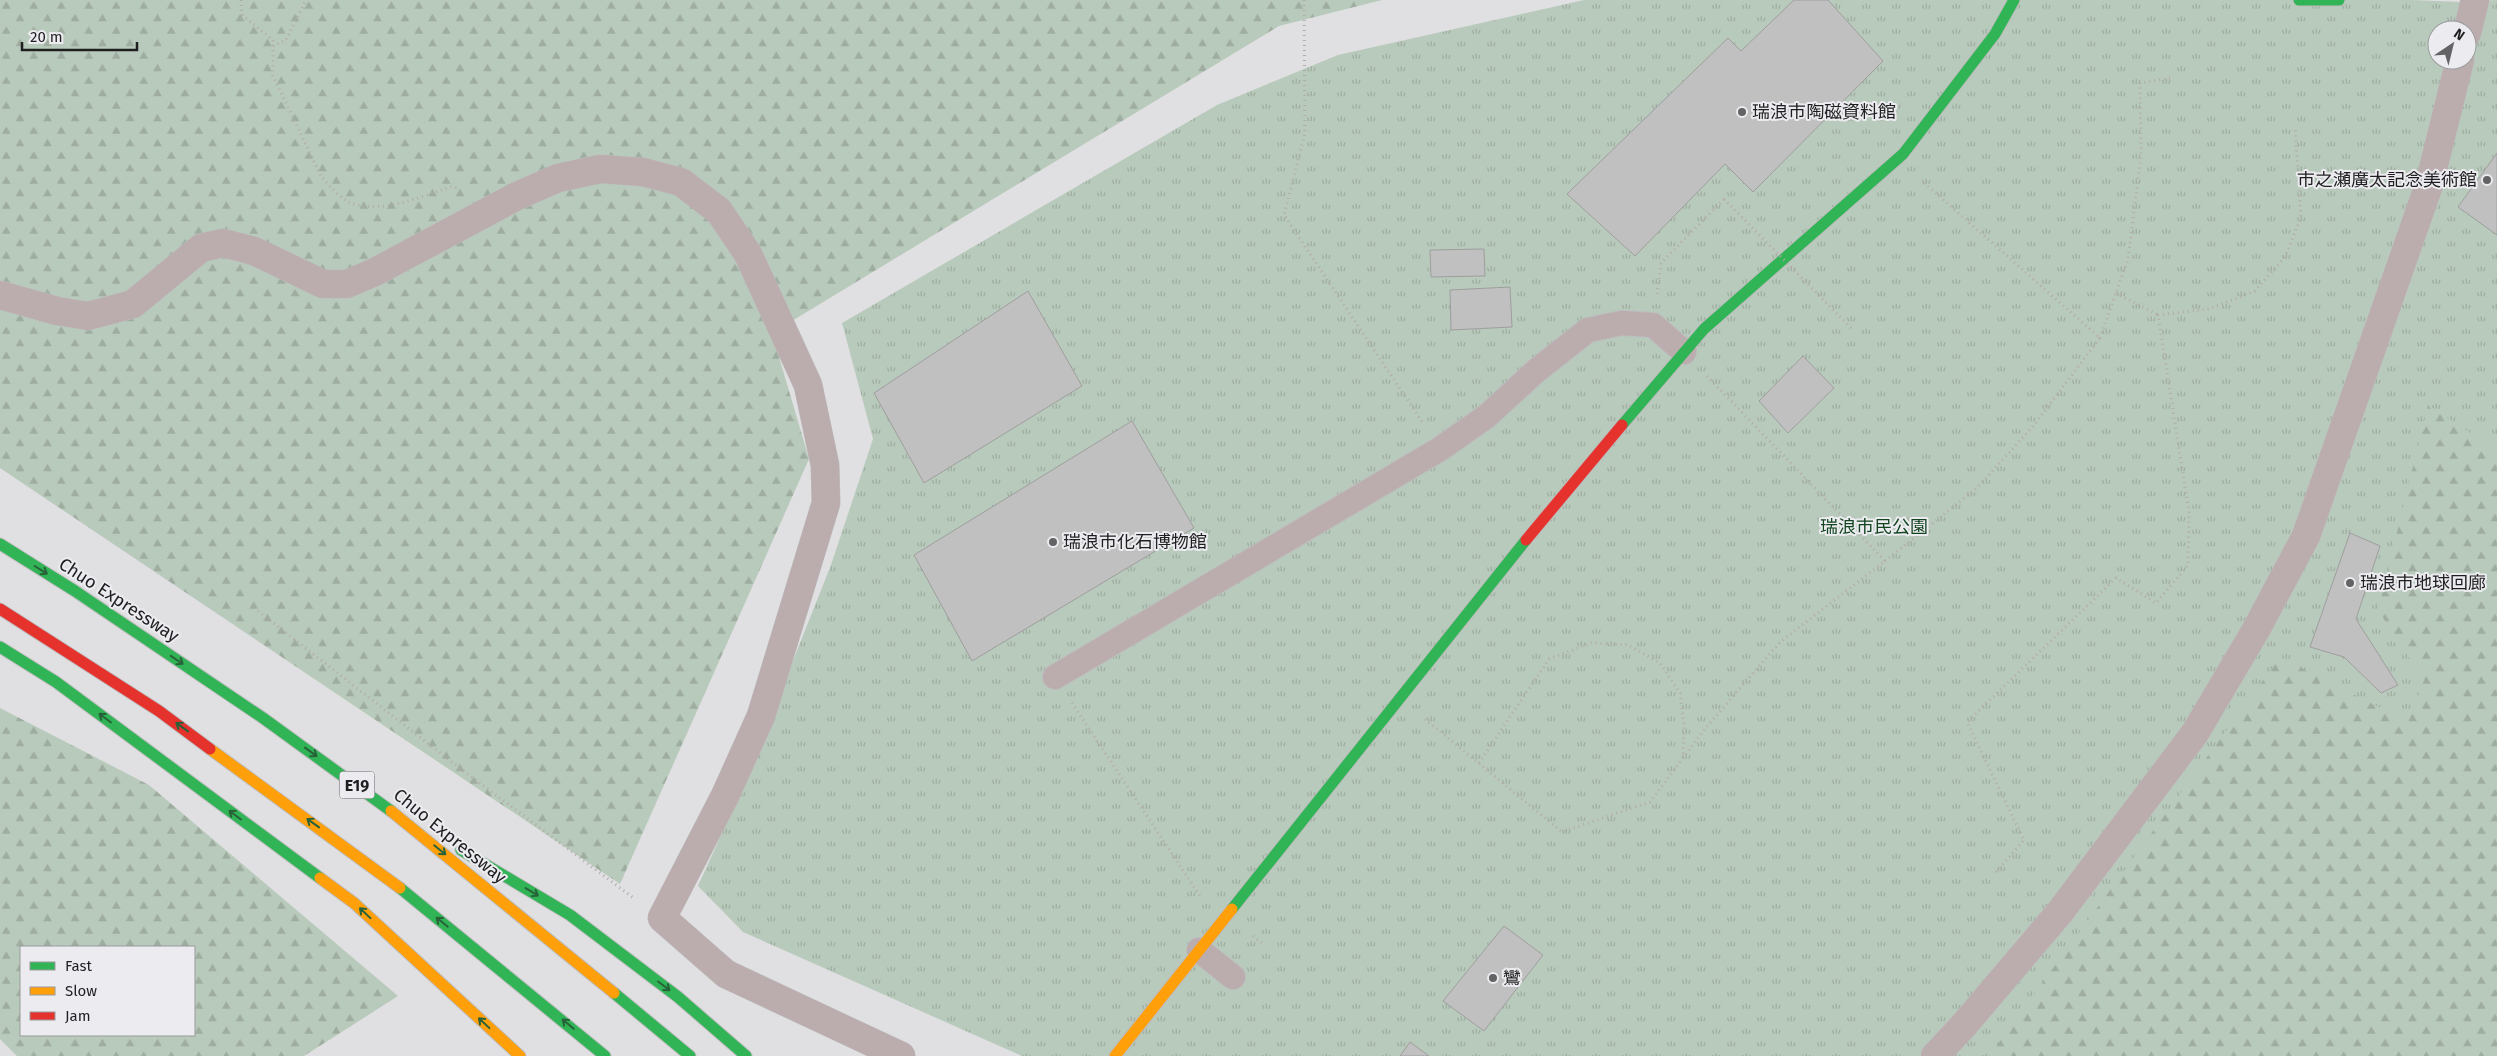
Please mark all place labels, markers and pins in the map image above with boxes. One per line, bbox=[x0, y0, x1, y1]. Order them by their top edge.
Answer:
place label: 瑞浪市陶磁資料館 bbox=[1752, 101, 1896, 123]
marker: 瑞浪市陶磁資料館 bbox=[1736, 106, 1748, 118]
place label: 市之瀬廣太記念美術館 bbox=[2297, 169, 2477, 191]
marker: 市之瀬廣太記念美術館 bbox=[2481, 174, 2493, 186]
place label: 瑞浪市化石博物館 bbox=[1063, 531, 1207, 553]
marker: 瑞浪市化石博物館 bbox=[1047, 536, 1059, 548]
place label: 瑞浪市地球回廊 bbox=[2360, 572, 2486, 594]
marker: 瑞浪市地球回廊 bbox=[2344, 577, 2356, 589]
place label: 鸞 bbox=[1503, 967, 1521, 989]
marker: 鸞 bbox=[1487, 972, 1499, 984]

